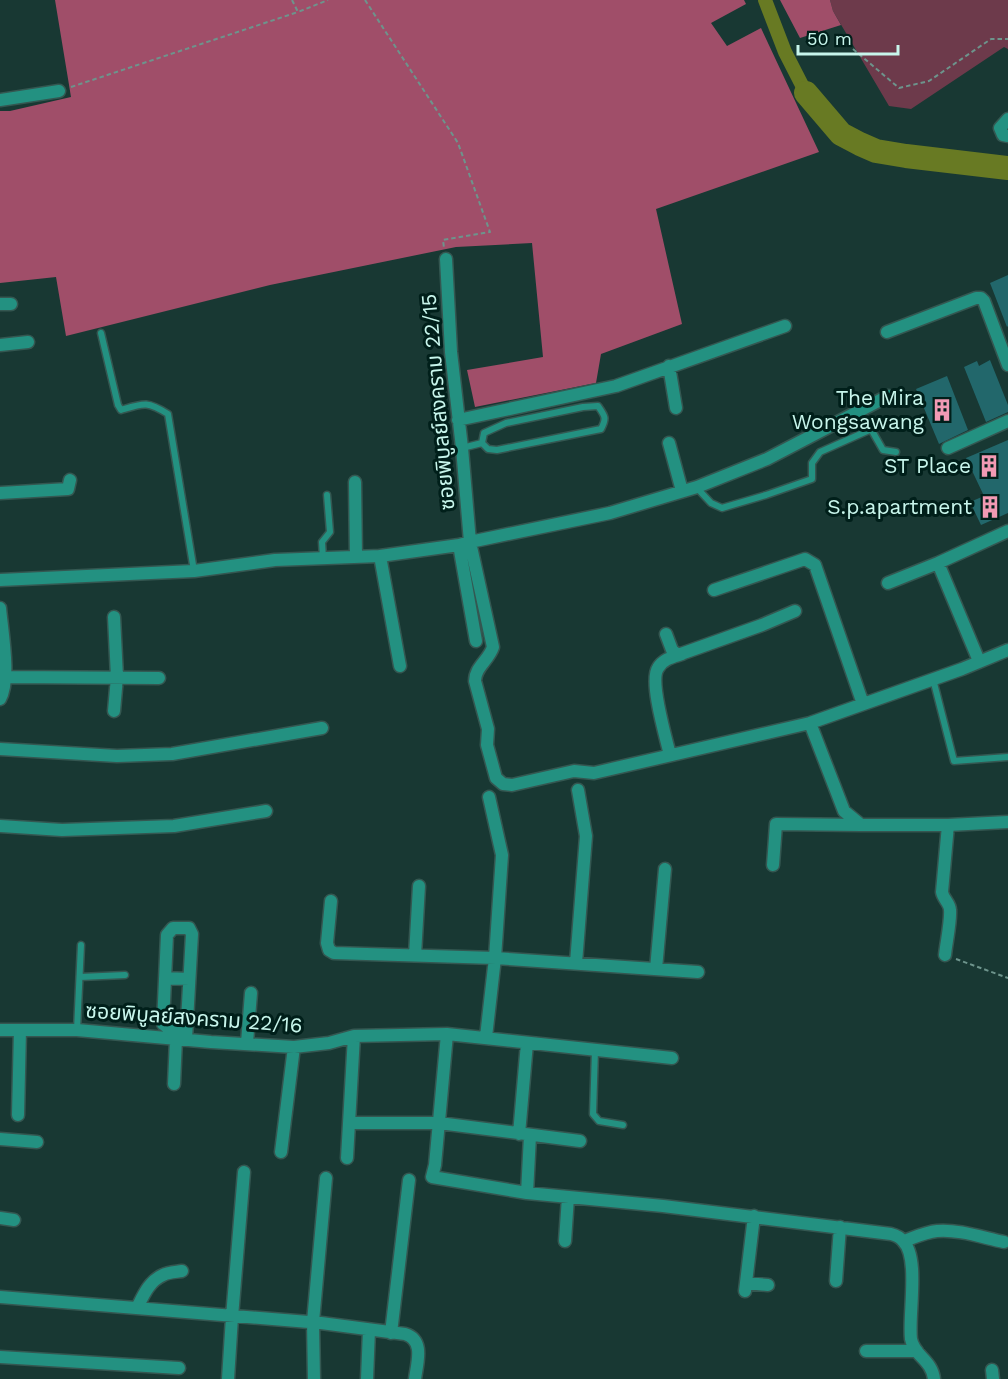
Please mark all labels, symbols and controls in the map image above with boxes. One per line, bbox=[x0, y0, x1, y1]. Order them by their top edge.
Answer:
scale bar bbox=[798, 18, 898, 56]
text: 50 m bbox=[807, 28, 852, 49]
street label: ซอยพิบูลย์สงคราม 22/15 bbox=[416, 293, 460, 511]
place label: The Mira Wongsawang bbox=[792, 385, 925, 434]
building icon: The Mira Wongsawang bbox=[929, 397, 955, 423]
place label: ST Place bbox=[884, 453, 971, 478]
building icon: ST Place bbox=[976, 453, 1002, 479]
place label: S.p.apartment bbox=[827, 494, 972, 519]
building icon: S.p.apartment bbox=[977, 494, 1003, 520]
street label: ซอยพิบูลย์สงคราม 22/16 bbox=[85, 997, 303, 1039]

